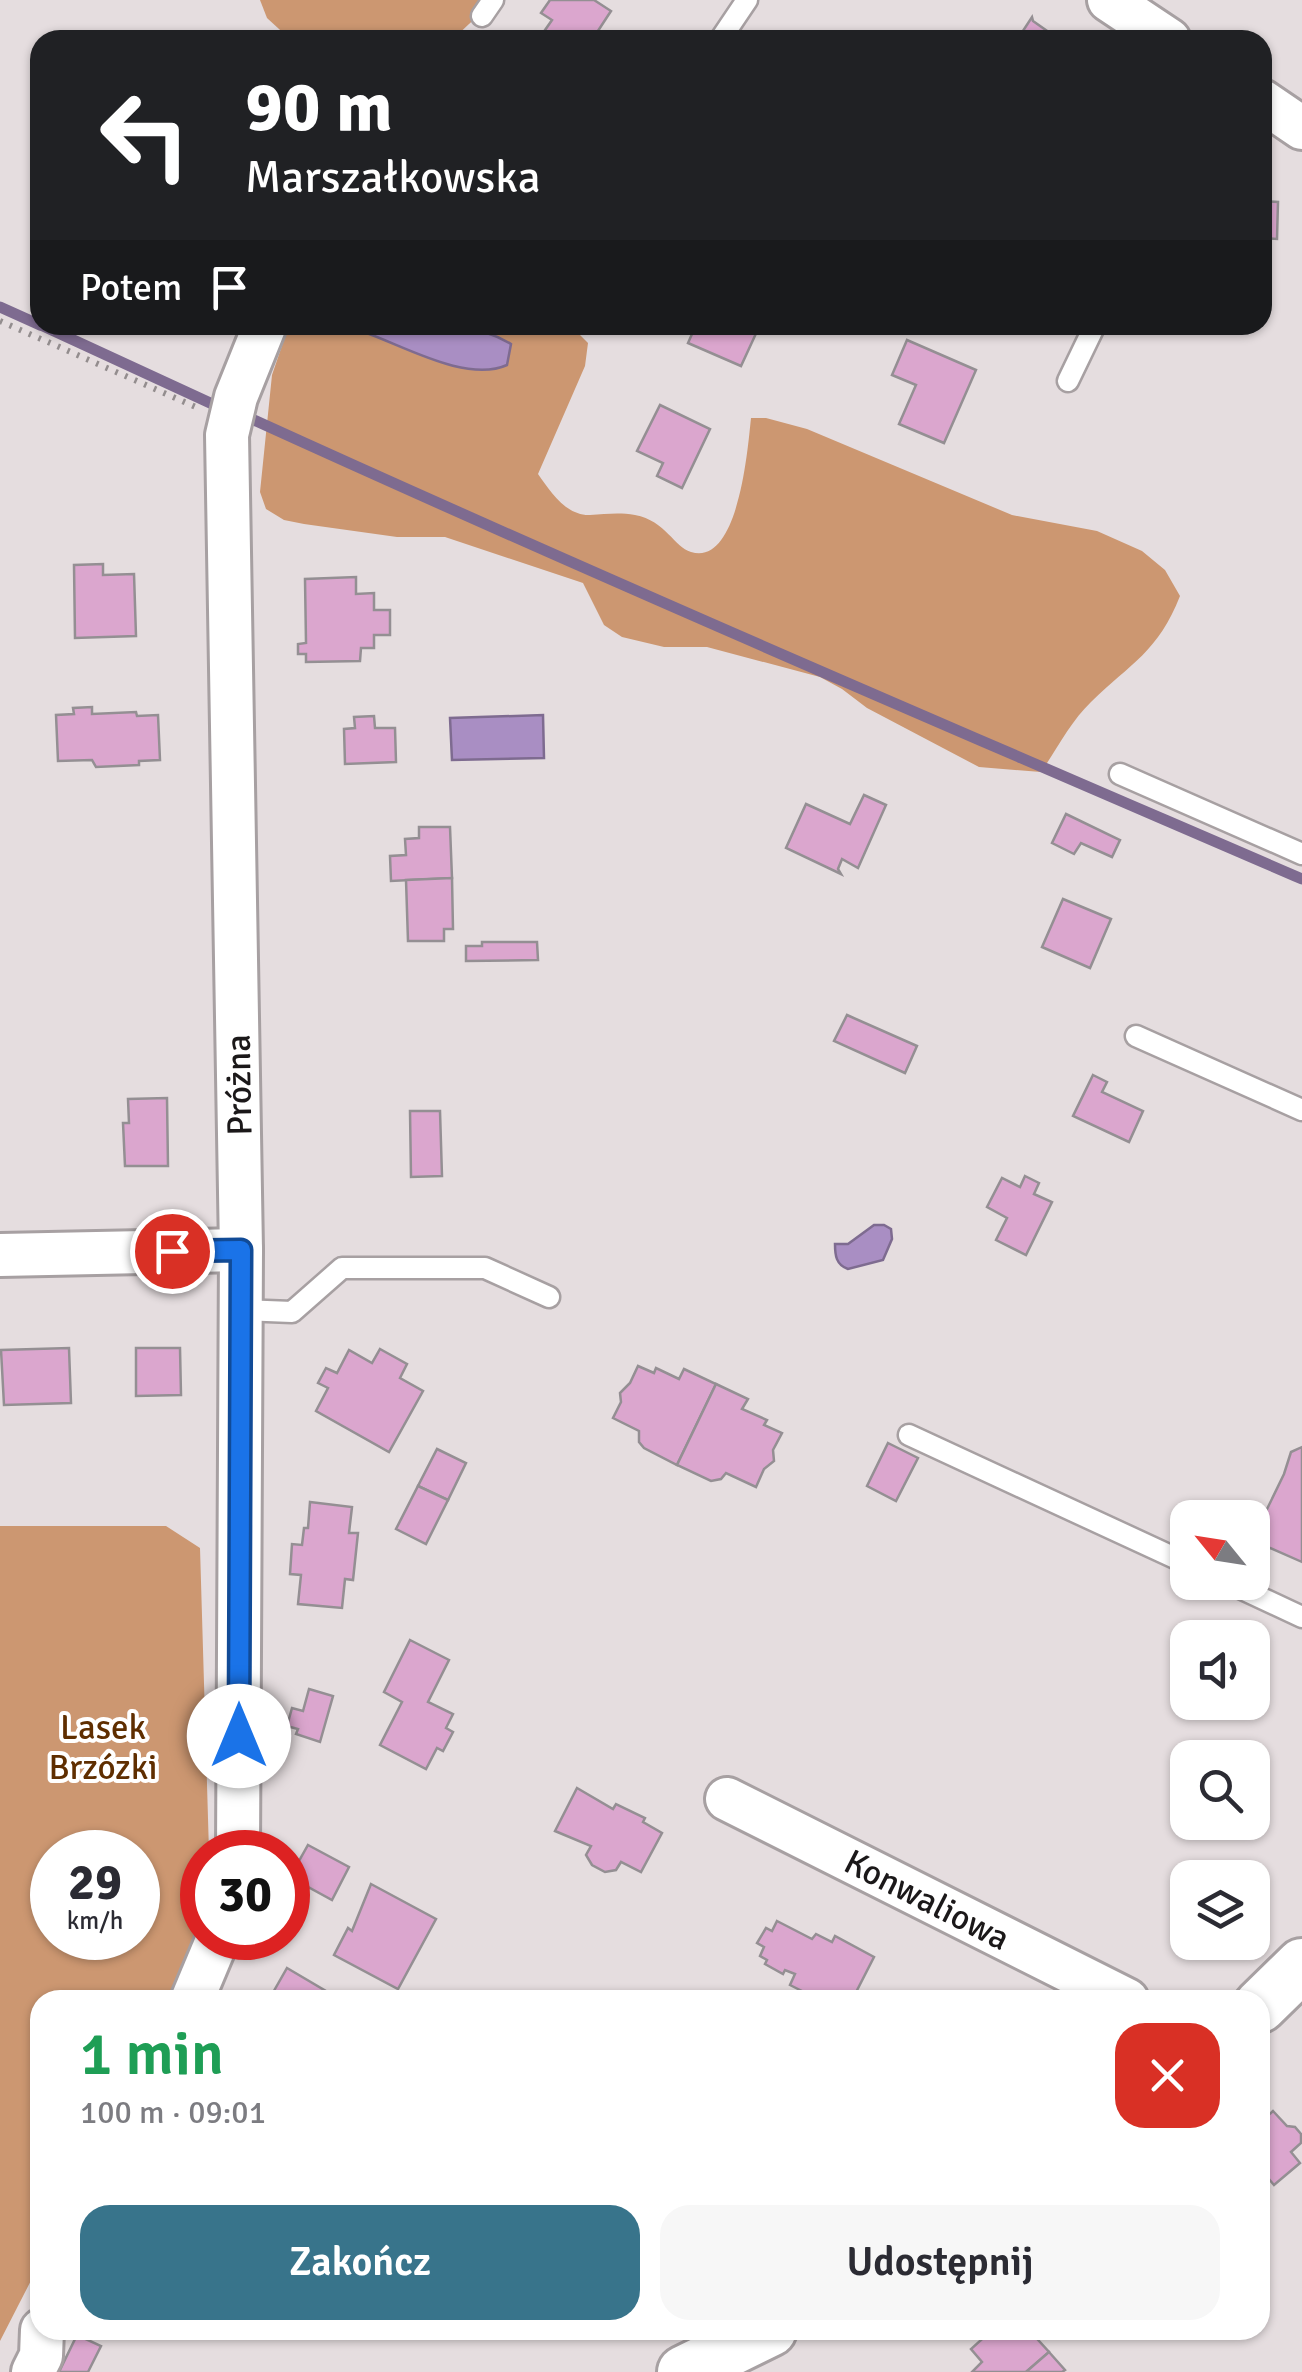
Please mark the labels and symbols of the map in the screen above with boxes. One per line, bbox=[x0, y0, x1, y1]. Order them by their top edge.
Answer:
street label: Próżna bbox=[217, 1034, 261, 1136]
pin bbox=[130, 1209, 215, 1294]
north arrow bbox=[1170, 1500, 1270, 1600]
position arrow bbox=[187, 1684, 291, 1788]
park label: Lasek Brzózki bbox=[48, 1706, 158, 1789]
speed limit sign: 30 bbox=[180, 1830, 310, 1960]
street label: Konwaliowa bbox=[837, 1840, 1017, 1960]

